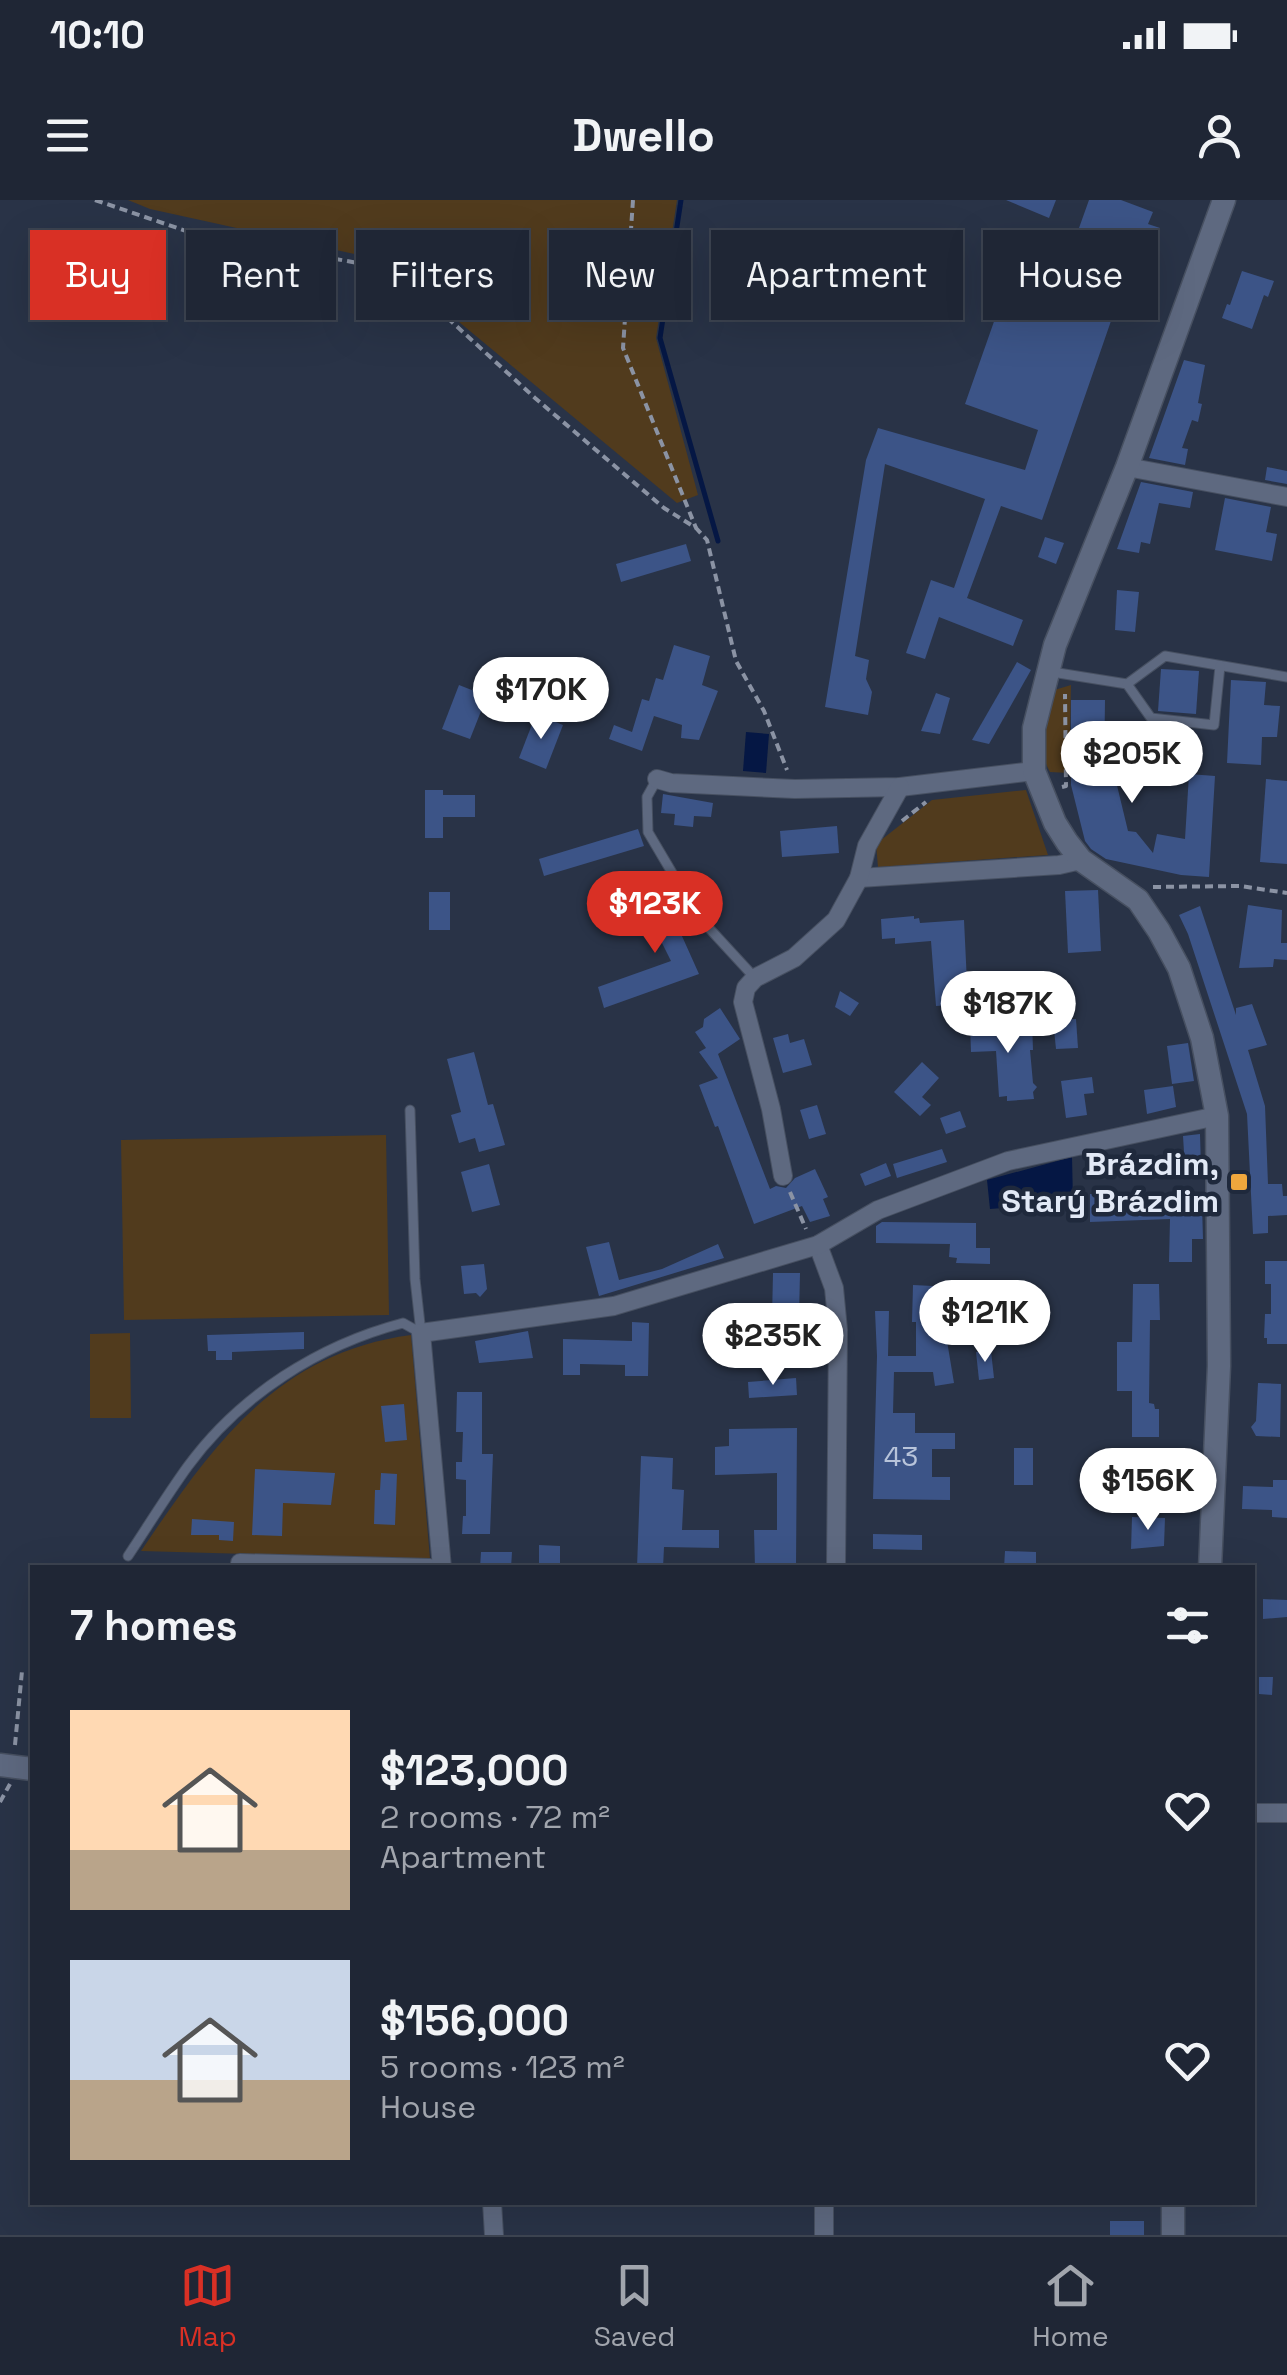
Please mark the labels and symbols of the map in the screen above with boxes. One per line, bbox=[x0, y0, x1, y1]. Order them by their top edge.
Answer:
pin: $170K bbox=[471, 657, 611, 742]
pin: $205K bbox=[1062, 721, 1202, 806]
pin: $123K bbox=[585, 871, 725, 956]
pin: $187K bbox=[938, 971, 1078, 1056]
place label: Brázdim, Starý Brázdim bbox=[1001, 1144, 1219, 1221]
marker: Brázdim, Starý Brázdim bbox=[1228, 1171, 1250, 1193]
pin: $121K bbox=[915, 1280, 1055, 1365]
pin: $235K bbox=[703, 1303, 843, 1388]
house number: 43 bbox=[884, 1438, 918, 1474]
pin: $156K bbox=[1078, 1448, 1218, 1533]

